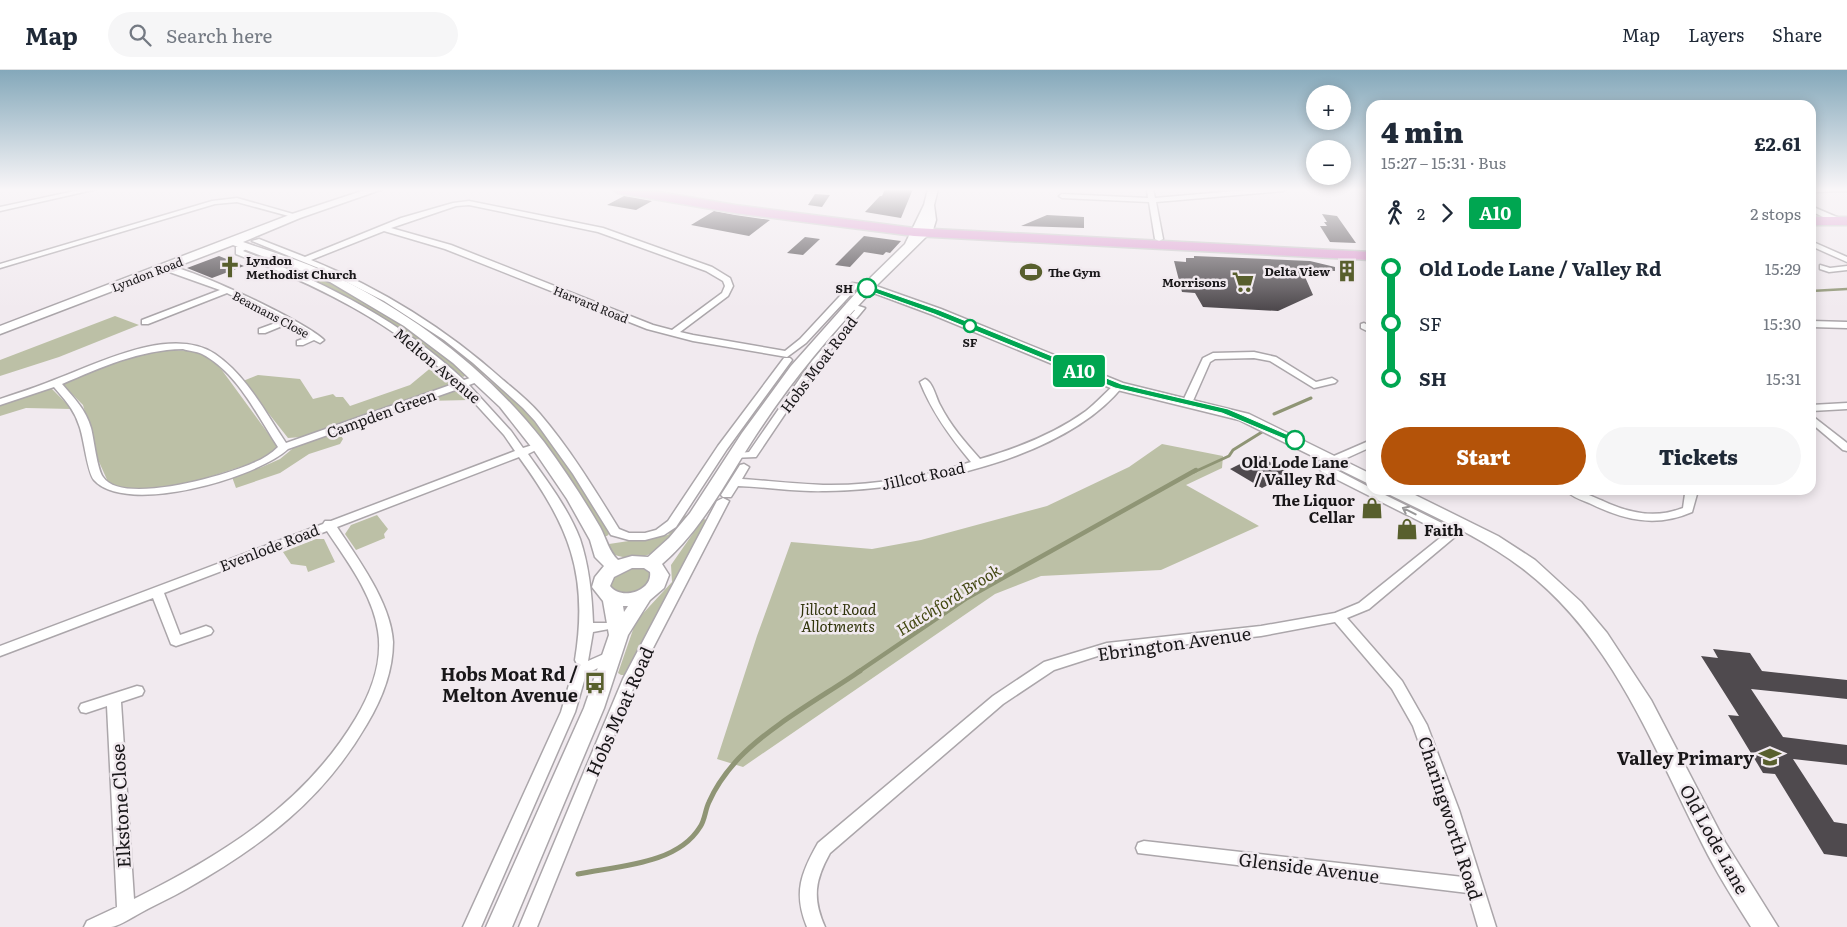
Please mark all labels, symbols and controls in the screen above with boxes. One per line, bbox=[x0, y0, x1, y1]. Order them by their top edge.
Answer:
search box bbox=[108, 12, 458, 57]
text: Map bbox=[25, 17, 78, 52]
icon: search bbox=[126, 21, 154, 49]
text: Search here bbox=[166, 21, 272, 49]
text: Map bbox=[1622, 21, 1660, 48]
text: Layers bbox=[1688, 21, 1744, 48]
text: Share bbox=[1772, 21, 1822, 48]
map controls bbox=[1306, 85, 1351, 185]
button: + bbox=[1306, 85, 1351, 130]
text: 4 min bbox=[1381, 110, 1463, 152]
text: £2.61 bbox=[1754, 129, 1801, 157]
button: − bbox=[1306, 140, 1351, 185]
text: 15:27 – 15:31 · Bus bbox=[1381, 150, 1506, 174]
icon: walk bbox=[1381, 199, 1409, 227]
icon: forward bbox=[1433, 199, 1461, 227]
text: A10 bbox=[1479, 199, 1511, 226]
text: 2 bbox=[1417, 201, 1425, 225]
text: 2 stops bbox=[1750, 201, 1801, 225]
place label: Lyndon Methodist Church bbox=[246, 251, 357, 283]
street label: Lyndon Road bbox=[109, 252, 186, 296]
church icon: Lyndon Methodist Church bbox=[217, 254, 243, 280]
text: Old Lode Lane / Valley Rd bbox=[1419, 254, 1662, 282]
text: 15:29 bbox=[1765, 256, 1801, 280]
building icon: Delta View bbox=[1334, 258, 1360, 284]
sports icon: The Gym bbox=[1018, 259, 1044, 285]
place label: Delta View bbox=[1265, 262, 1330, 280]
place label: The Gym bbox=[1048, 263, 1101, 281]
supermarket icon: Morrisons bbox=[1230, 269, 1256, 295]
place label: Morrisons bbox=[1162, 273, 1226, 291]
marker: SH bbox=[857, 278, 877, 298]
place label: SH bbox=[836, 279, 853, 297]
street label: Harvard Road bbox=[551, 281, 632, 328]
street label: Beamans Close bbox=[229, 286, 313, 342]
text: SF bbox=[1419, 309, 1442, 337]
street label: Hobs Moat Road bbox=[774, 311, 862, 417]
text: 15:30 bbox=[1763, 311, 1801, 335]
marker: SF bbox=[963, 319, 977, 333]
street label: Melton Avenue bbox=[389, 322, 487, 408]
place label: SF bbox=[962, 333, 978, 351]
line badge: A10 bbox=[1050, 355, 1108, 387]
text: A10 bbox=[1063, 357, 1095, 384]
text: SH bbox=[1419, 364, 1447, 392]
text: 15:31 bbox=[1766, 366, 1801, 390]
street label: Campden Green bbox=[323, 382, 439, 443]
button: Start bbox=[1381, 427, 1586, 485]
button: Tickets bbox=[1596, 427, 1801, 485]
marker: Old Lode Lane / Valley Rd bbox=[1285, 430, 1305, 450]
place label: Old Lode Lane / Valley Rd bbox=[1241, 450, 1349, 490]
street label: Jillcot Road bbox=[879, 455, 967, 495]
place label: The Liquor Cellar bbox=[1272, 488, 1355, 528]
shop icon: The Liquor Cellar bbox=[1359, 495, 1385, 521]
one-way arrow bbox=[1402, 506, 1417, 515]
shop icon: Faith bbox=[1394, 516, 1420, 542]
street label: Evenlode Road bbox=[216, 517, 322, 577]
place label: Faith bbox=[1424, 518, 1464, 541]
water label: Hatchford Brook bbox=[891, 557, 1005, 641]
park label: Jillcot Road Allotments bbox=[800, 597, 877, 637]
street label: Ebrington Avenue bbox=[1095, 619, 1253, 667]
street label: Hobs Moat Road bbox=[578, 642, 660, 780]
place label: Hobs Moat Rd / Melton Avenue bbox=[440, 660, 578, 708]
bus stop icon: Hobs Moat Rd / Melton Avenue bbox=[582, 670, 608, 696]
street label: Charingworth Road bbox=[1412, 733, 1490, 903]
street label: Elkstone Close bbox=[103, 743, 137, 869]
place label: Valley Primary bbox=[1617, 744, 1754, 771]
school or university icon: Valley Primary bbox=[1757, 744, 1783, 770]
street label: Old Lode Lane bbox=[1674, 779, 1756, 899]
street label: Glenside Avenue bbox=[1237, 845, 1381, 889]

